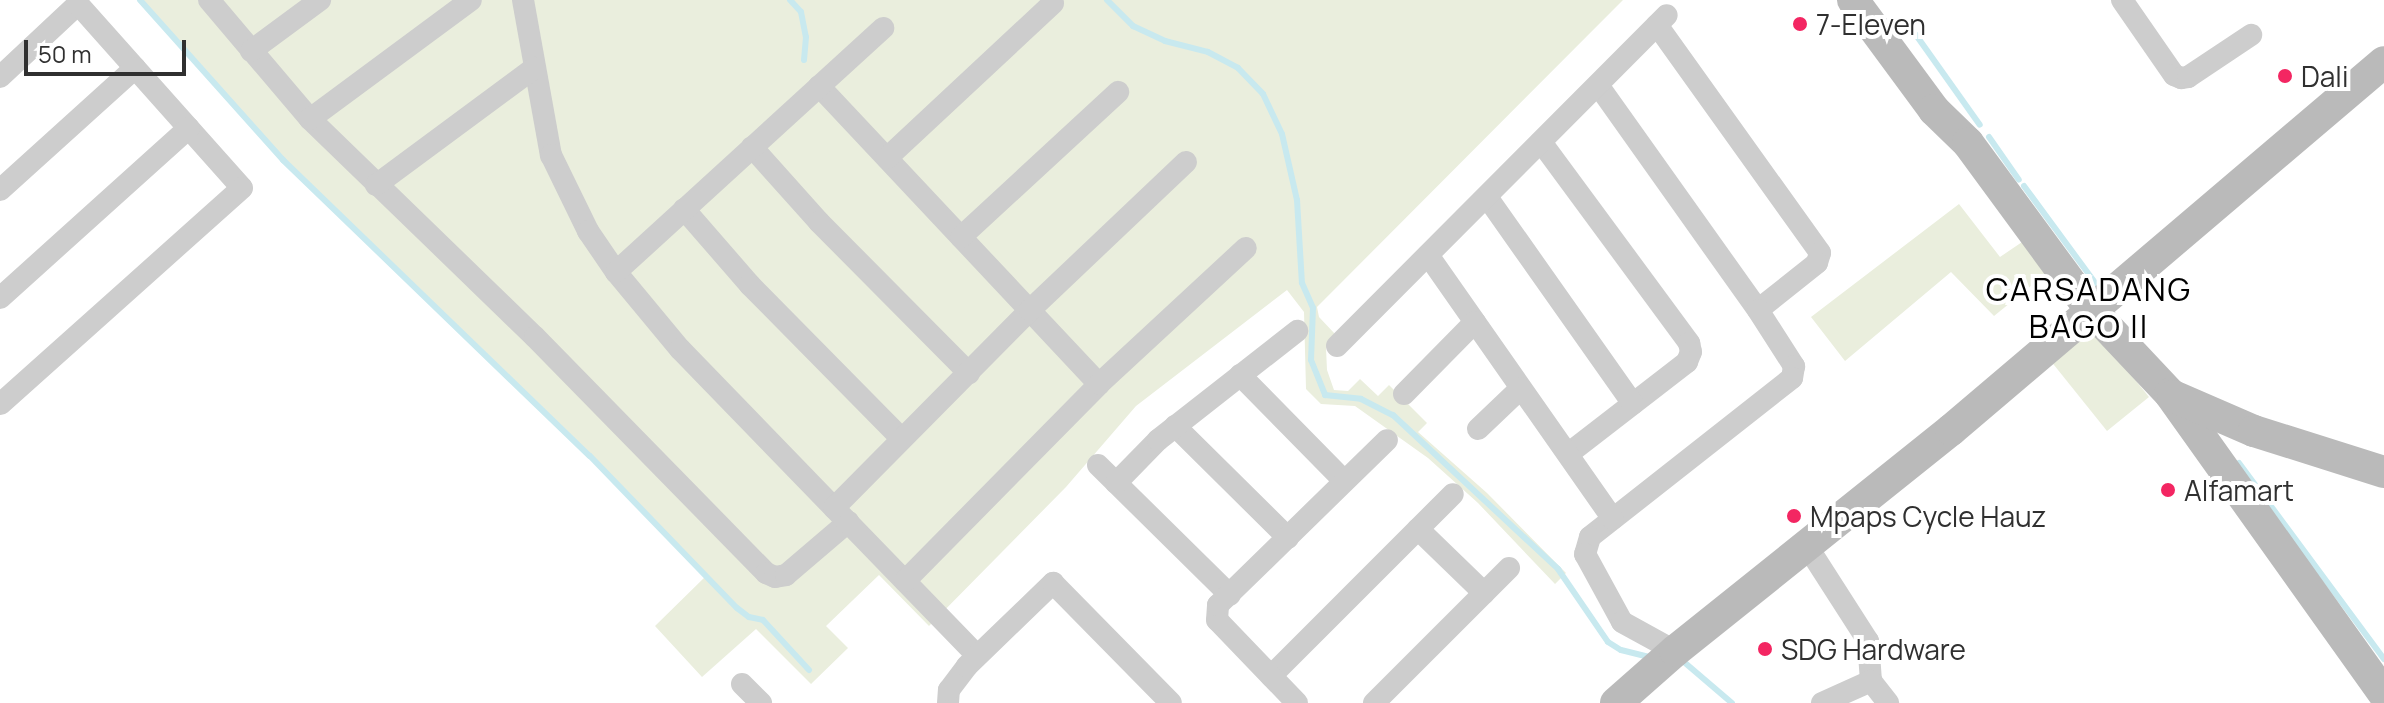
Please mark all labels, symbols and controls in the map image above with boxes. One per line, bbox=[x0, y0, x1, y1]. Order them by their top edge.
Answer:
place label: 7-Eleven bbox=[1816, 7, 1926, 41]
marker: 7-Eleven bbox=[1791, 15, 1809, 33]
scale bar bbox=[28, 24, 190, 74]
text: 50 m bbox=[38, 37, 92, 70]
place label: Dali bbox=[2301, 59, 2348, 93]
marker: Dali bbox=[2276, 67, 2294, 85]
district label: CARSADANG BAGO II bbox=[1986, 271, 2192, 346]
place label: Alfamart bbox=[2184, 473, 2294, 507]
marker: Alfamart bbox=[2159, 481, 2177, 499]
place label: Mpaps Cycle Hauz bbox=[1810, 499, 2046, 533]
marker: Mpaps Cycle Hauz bbox=[1785, 507, 1803, 525]
place label: SDG Hardware bbox=[1781, 632, 1966, 666]
marker: SDG Hardware bbox=[1756, 640, 1774, 658]

